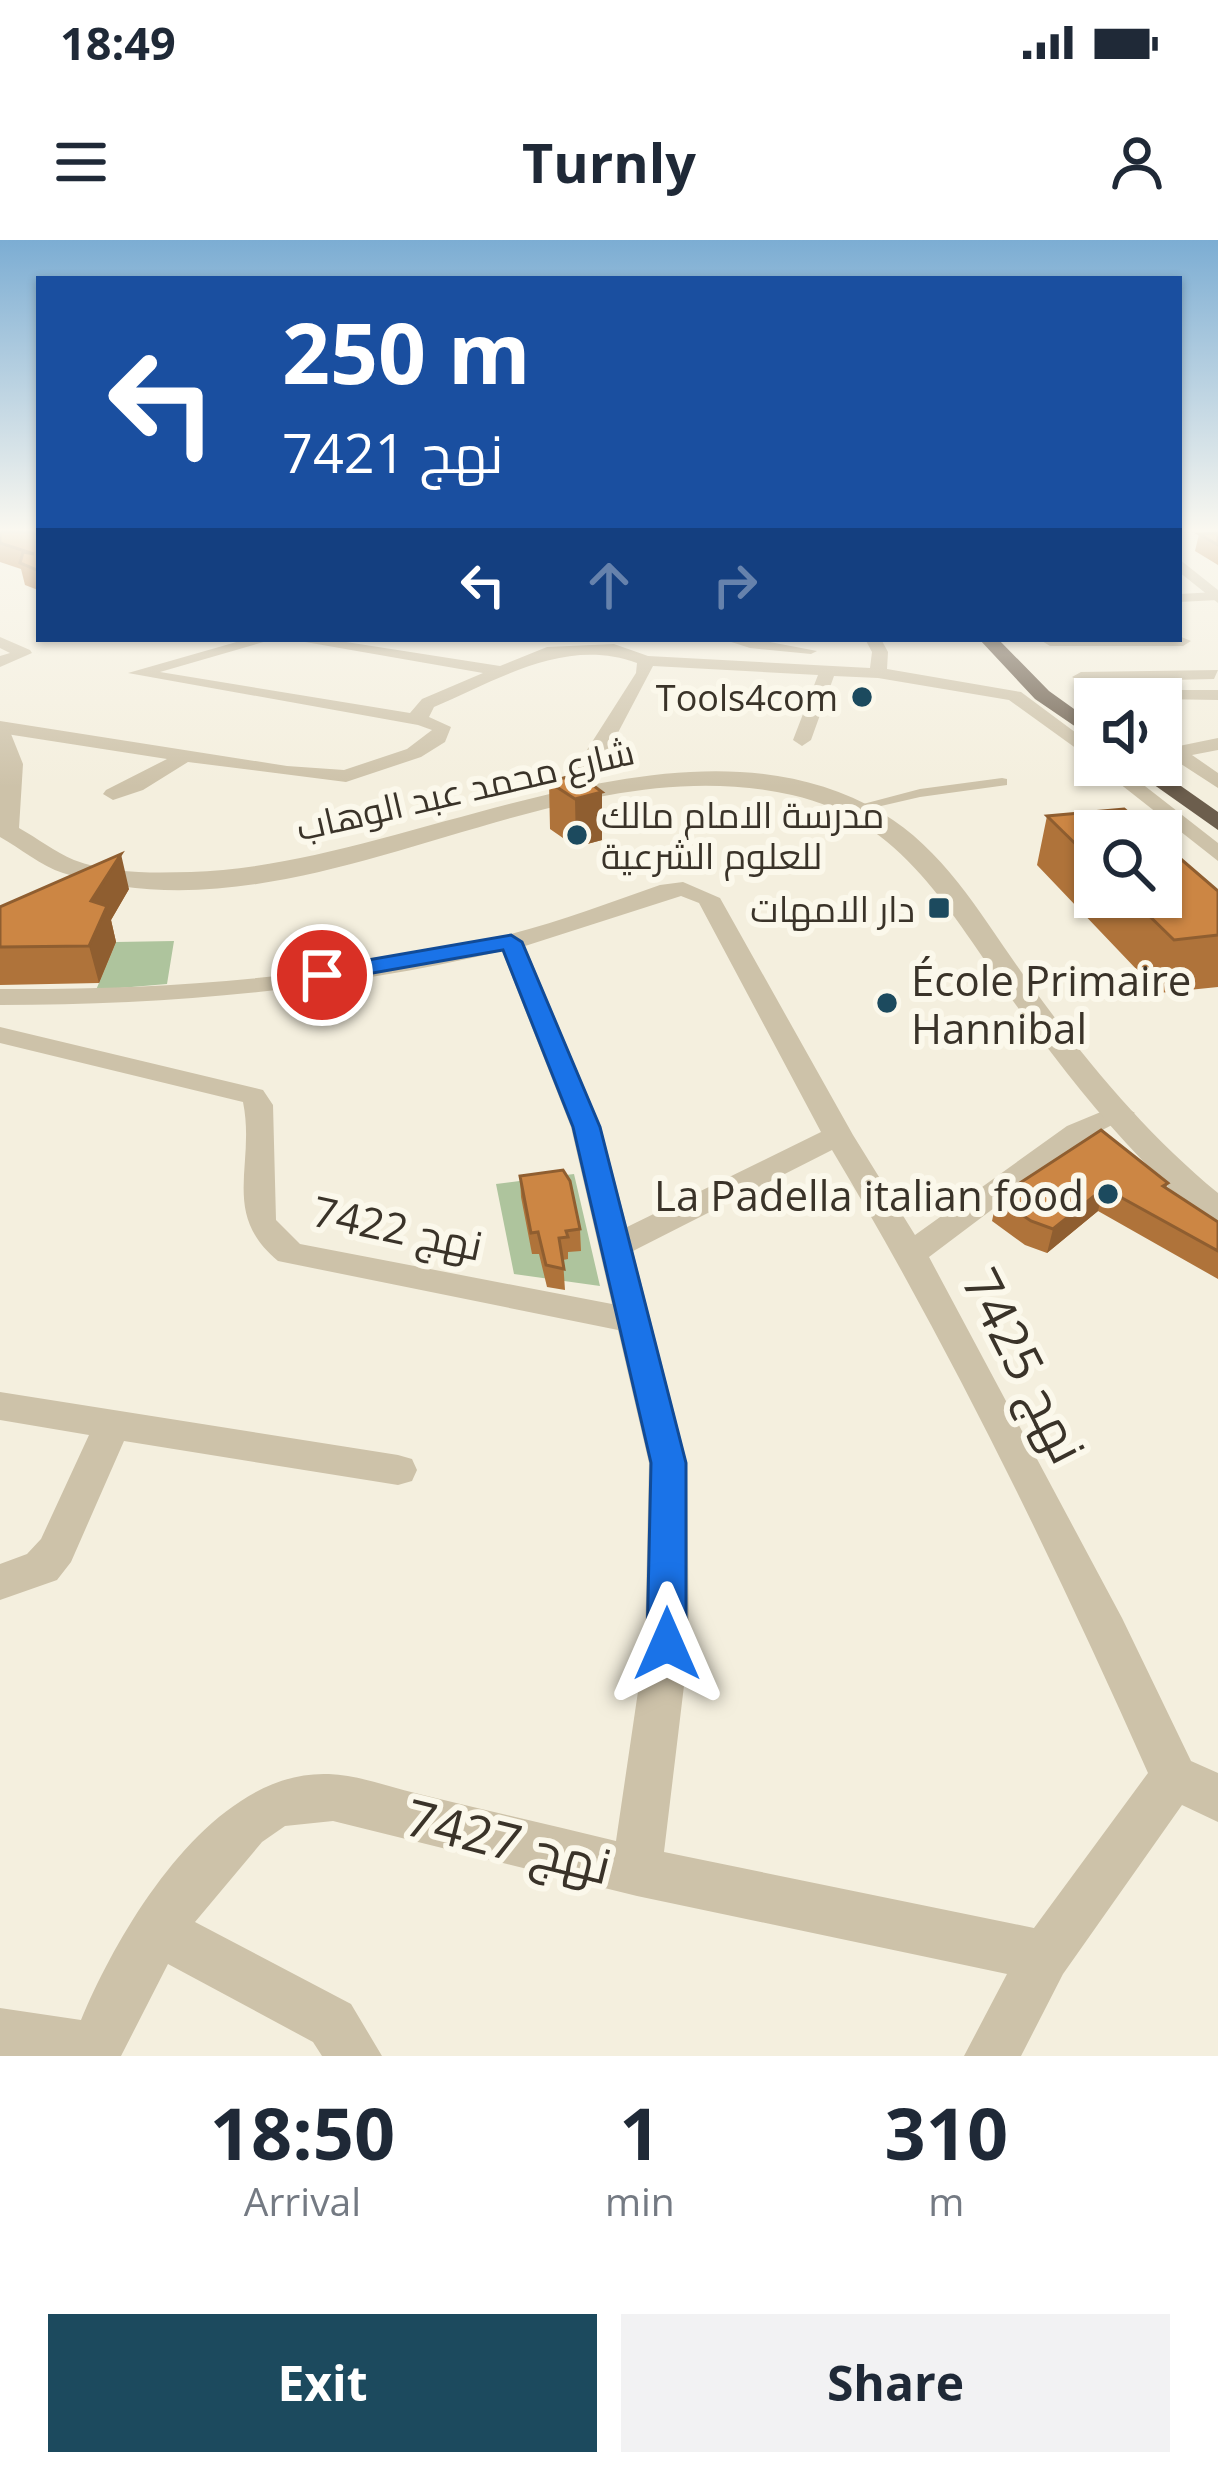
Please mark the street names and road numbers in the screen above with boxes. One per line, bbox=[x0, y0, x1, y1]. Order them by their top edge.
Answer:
street label: شارع محمد عبد الوهاب bbox=[291, 726, 639, 853]
street label: نهج 7422 bbox=[308, 1181, 488, 1274]
street label: نهج 7425 bbox=[946, 1256, 1105, 1475]
street label: نهج 7427 bbox=[399, 1781, 619, 1900]

